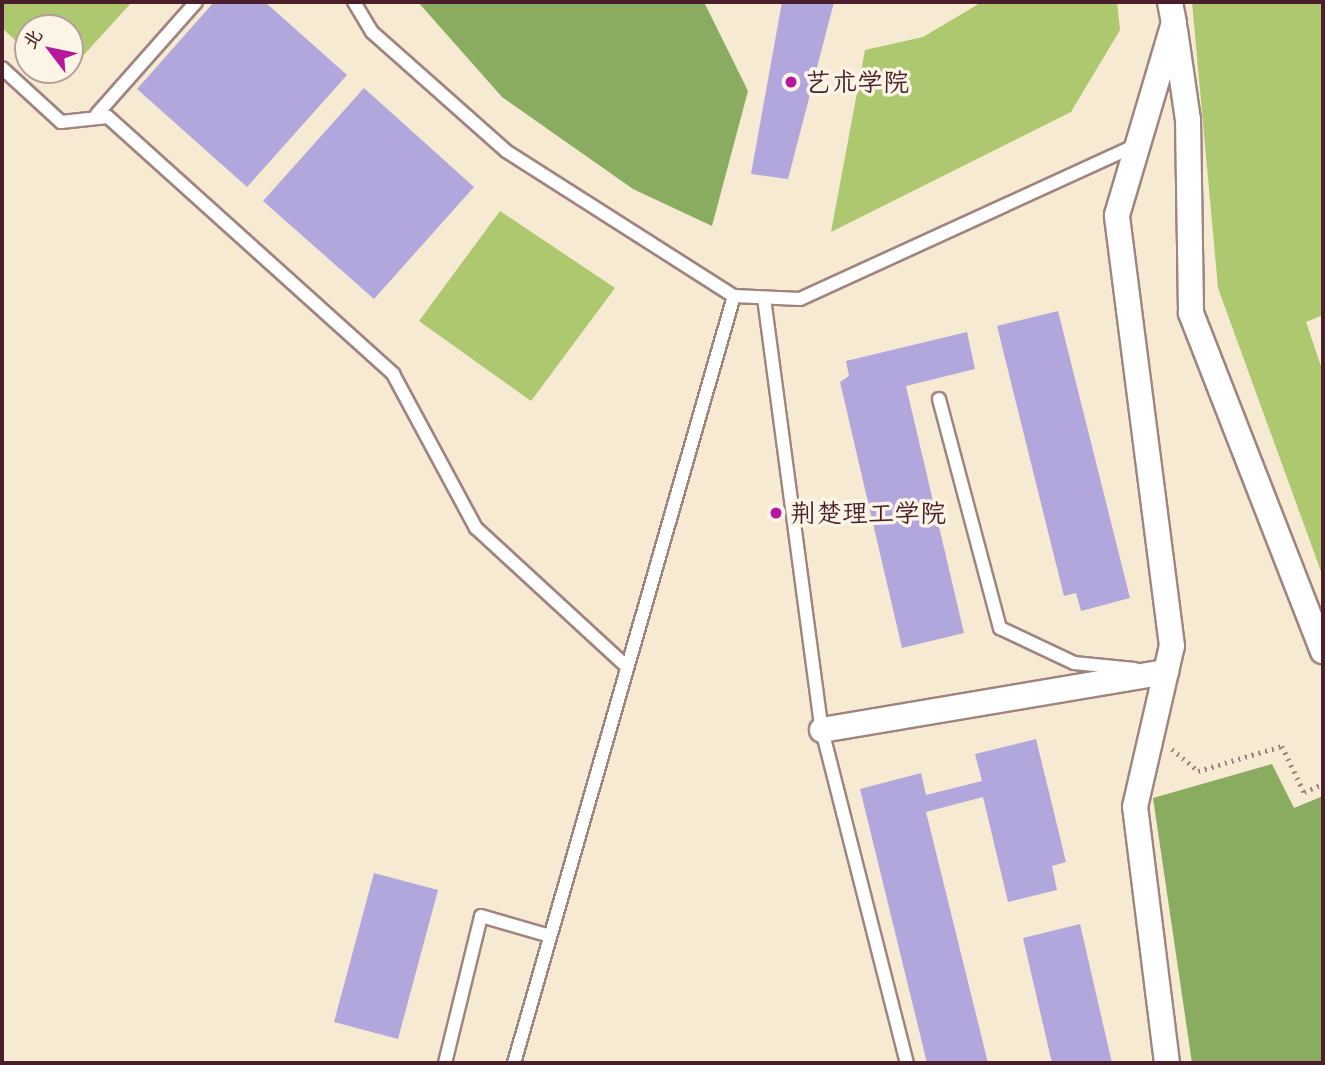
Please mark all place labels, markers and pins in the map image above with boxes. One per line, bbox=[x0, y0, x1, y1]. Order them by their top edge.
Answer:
place label: 艺术学院 bbox=[805, 66, 909, 98]
marker: 艺术学院 bbox=[783, 74, 799, 90]
place label: 荆楚理工学院 bbox=[790, 497, 946, 529]
marker: 荆楚理工学院 bbox=[768, 505, 784, 521]

